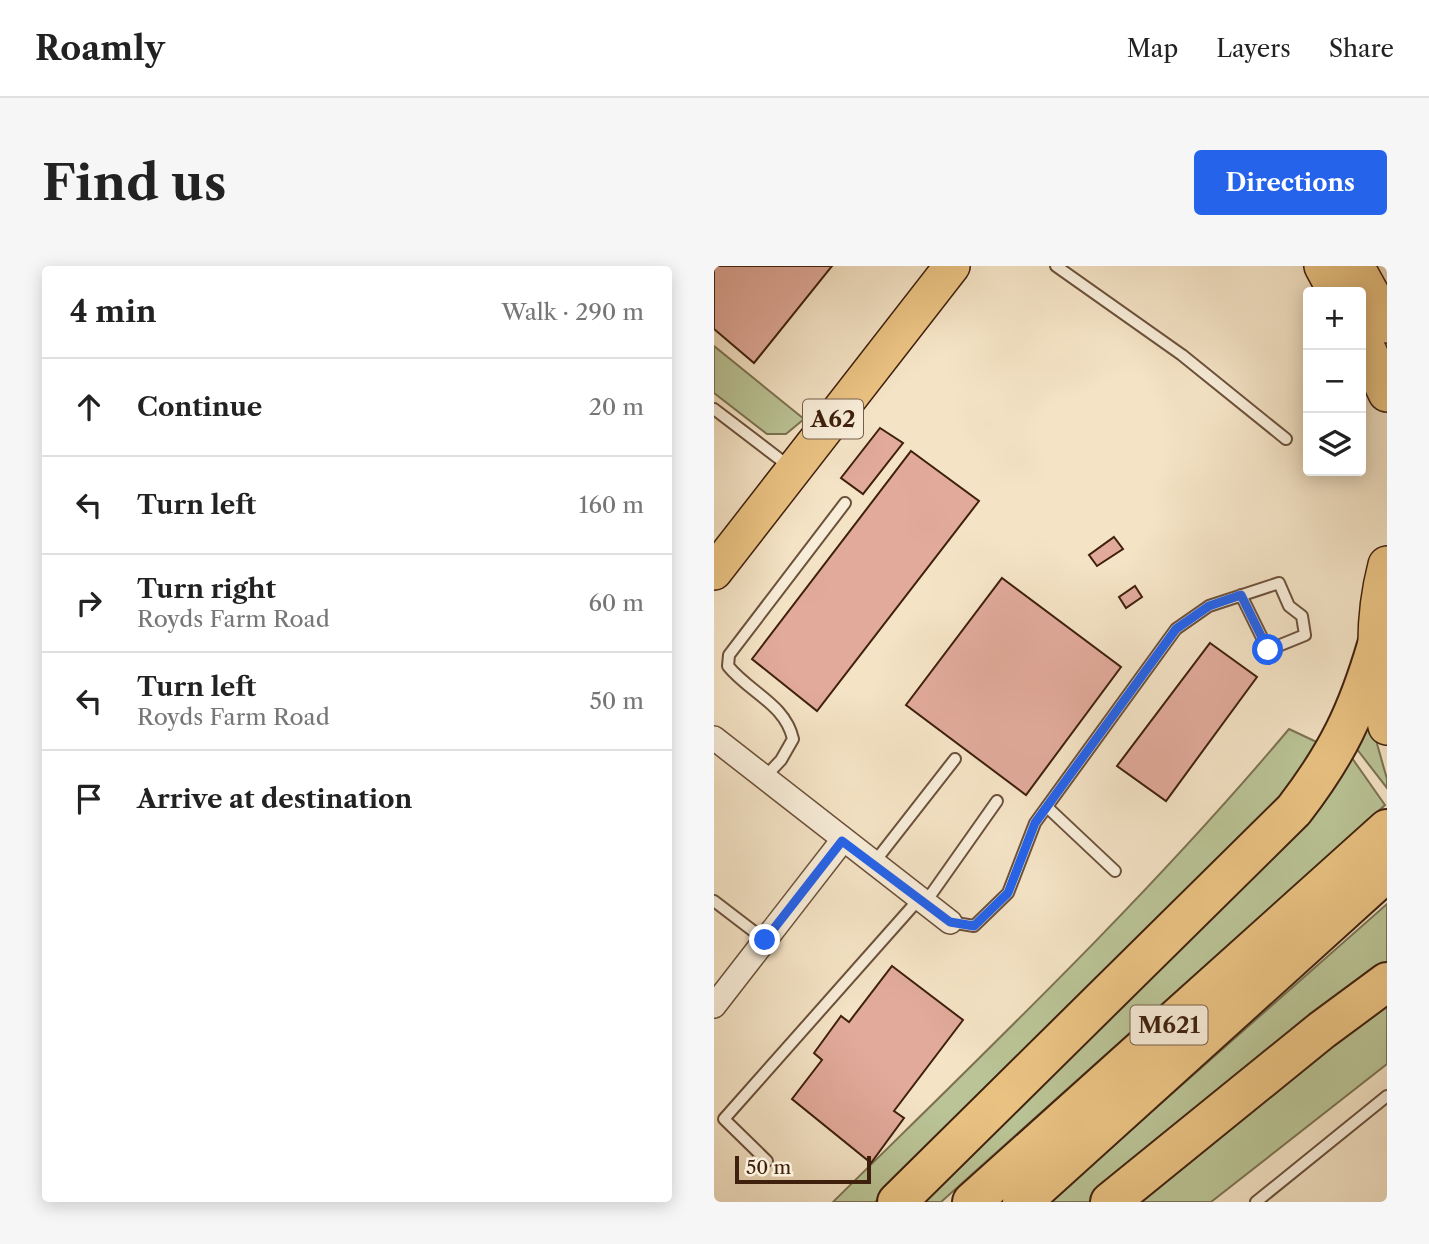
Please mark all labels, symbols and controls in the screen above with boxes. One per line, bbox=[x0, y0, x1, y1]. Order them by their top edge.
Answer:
text: Roamly bbox=[35, 28, 165, 69]
text: Map bbox=[1127, 34, 1178, 63]
text: Layers bbox=[1216, 34, 1291, 63]
text: Share bbox=[1329, 34, 1394, 63]
button: Directions bbox=[1194, 150, 1387, 215]
text: Find us bbox=[42, 152, 226, 213]
map controls bbox=[1303, 287, 1366, 476]
button: + bbox=[1303, 287, 1366, 350]
text: 4 min bbox=[70, 293, 156, 330]
text: Walk · 290 m bbox=[502, 298, 644, 326]
button: − bbox=[1303, 350, 1366, 413]
icon: ahead bbox=[70, 388, 108, 426]
text: Continue bbox=[137, 391, 262, 423]
text: 20 m bbox=[589, 393, 644, 421]
road number: A62 bbox=[803, 400, 863, 438]
button: layers bbox=[1303, 413, 1366, 476]
icon: left bbox=[70, 486, 108, 524]
text: Turn left bbox=[137, 489, 256, 521]
text: 160 m bbox=[579, 491, 644, 519]
text: Turn right bbox=[137, 573, 276, 605]
icon: right bbox=[70, 584, 108, 622]
text: 60 m bbox=[588, 589, 644, 617]
text: Royds Farm Road bbox=[137, 605, 330, 633]
route start bbox=[1252, 634, 1283, 665]
text: Turn left bbox=[137, 671, 256, 703]
icon: left bbox=[70, 682, 108, 720]
text: 50 m bbox=[589, 687, 644, 715]
text: Royds Farm Road bbox=[137, 703, 330, 731]
icon: arrive bbox=[70, 780, 108, 818]
text: Arrive at destination bbox=[137, 783, 412, 815]
route end bbox=[749, 924, 780, 955]
road number: M621 bbox=[1130, 1006, 1208, 1044]
scale bar bbox=[735, 1153, 872, 1185]
text: 50 m bbox=[746, 1156, 791, 1179]

